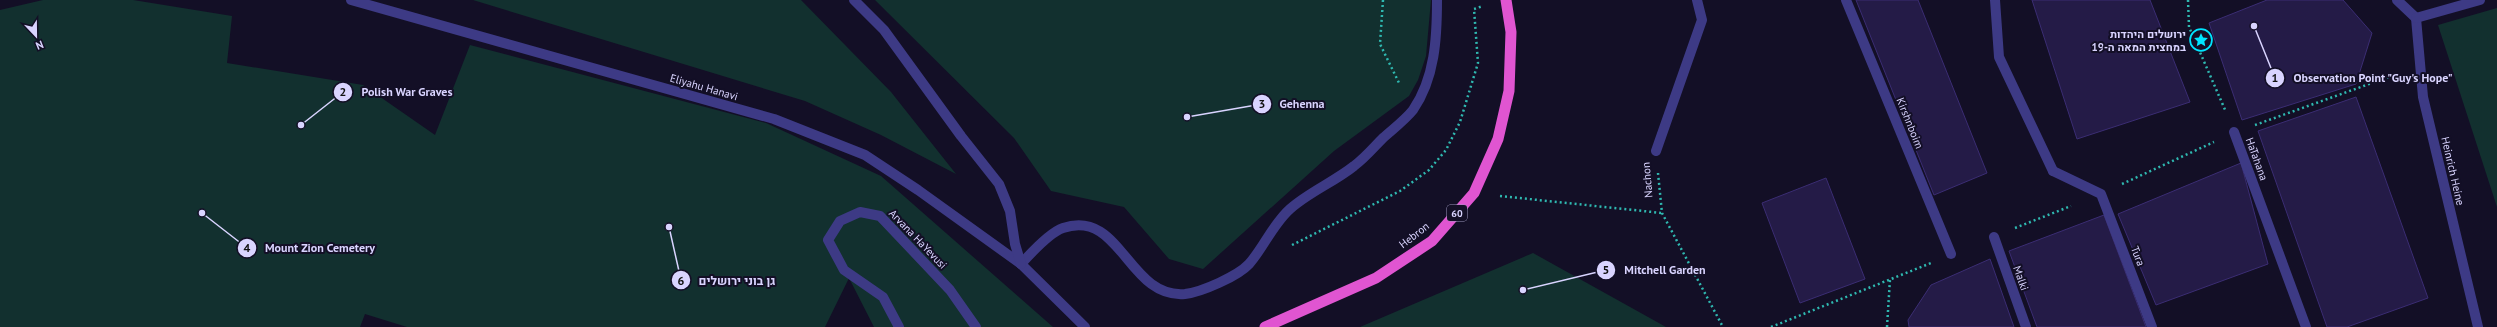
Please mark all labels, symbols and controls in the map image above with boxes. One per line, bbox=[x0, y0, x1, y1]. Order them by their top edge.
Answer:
north arrow bbox=[16, 16, 56, 56]
place label: ירושלים היהדות במחצית המאה ה-19 bbox=[2091, 27, 2186, 54]
place icon: ירושלים היהדות במחצית המאה ה-19 bbox=[2188, 27, 2214, 53]
text: N bbox=[34, 37, 46, 53]
callout: Observation Point "Guy's Hope" bbox=[2265, 66, 2461, 90]
text: 1 bbox=[2272, 70, 2278, 85]
text: Observation Point "Guy's Hope" bbox=[2294, 70, 2453, 85]
street label: Eliyahu Hanavi bbox=[668, 71, 740, 103]
callout: Polish War Graves bbox=[333, 80, 461, 104]
text: 2 bbox=[340, 84, 346, 99]
text: Polish War Graves bbox=[361, 84, 453, 99]
callout: Gehenna bbox=[1252, 92, 1333, 116]
street label: Kirshnboim bbox=[1893, 95, 1927, 151]
text: 3 bbox=[1259, 96, 1265, 111]
text: Gehenna bbox=[1279, 96, 1325, 111]
street label: Heinrich Heine bbox=[2438, 135, 2468, 207]
street label: HaTahana bbox=[2243, 136, 2271, 182]
street label: Nachon bbox=[1638, 162, 1656, 198]
road number: 60 bbox=[1447, 205, 1467, 221]
street label: Arvana HaYevusi bbox=[886, 206, 950, 272]
street label: Hebron bbox=[1396, 219, 1432, 251]
callout: Mount Zion Cemetery bbox=[237, 236, 383, 260]
text: 4 bbox=[244, 240, 251, 255]
text: Mount Zion Cemetery bbox=[265, 240, 375, 255]
street label: Tura bbox=[2128, 244, 2148, 268]
callout: Mitchell Garden bbox=[1596, 258, 1713, 282]
text: 5 bbox=[1603, 262, 1609, 277]
text: Mitchell Garden bbox=[1624, 262, 1706, 277]
street label: Malki bbox=[2010, 264, 2032, 292]
callout: גן בוני ירושלים bbox=[671, 268, 784, 292]
text: 6 bbox=[678, 273, 685, 288]
text: גן בוני ירושלים bbox=[699, 273, 775, 288]

